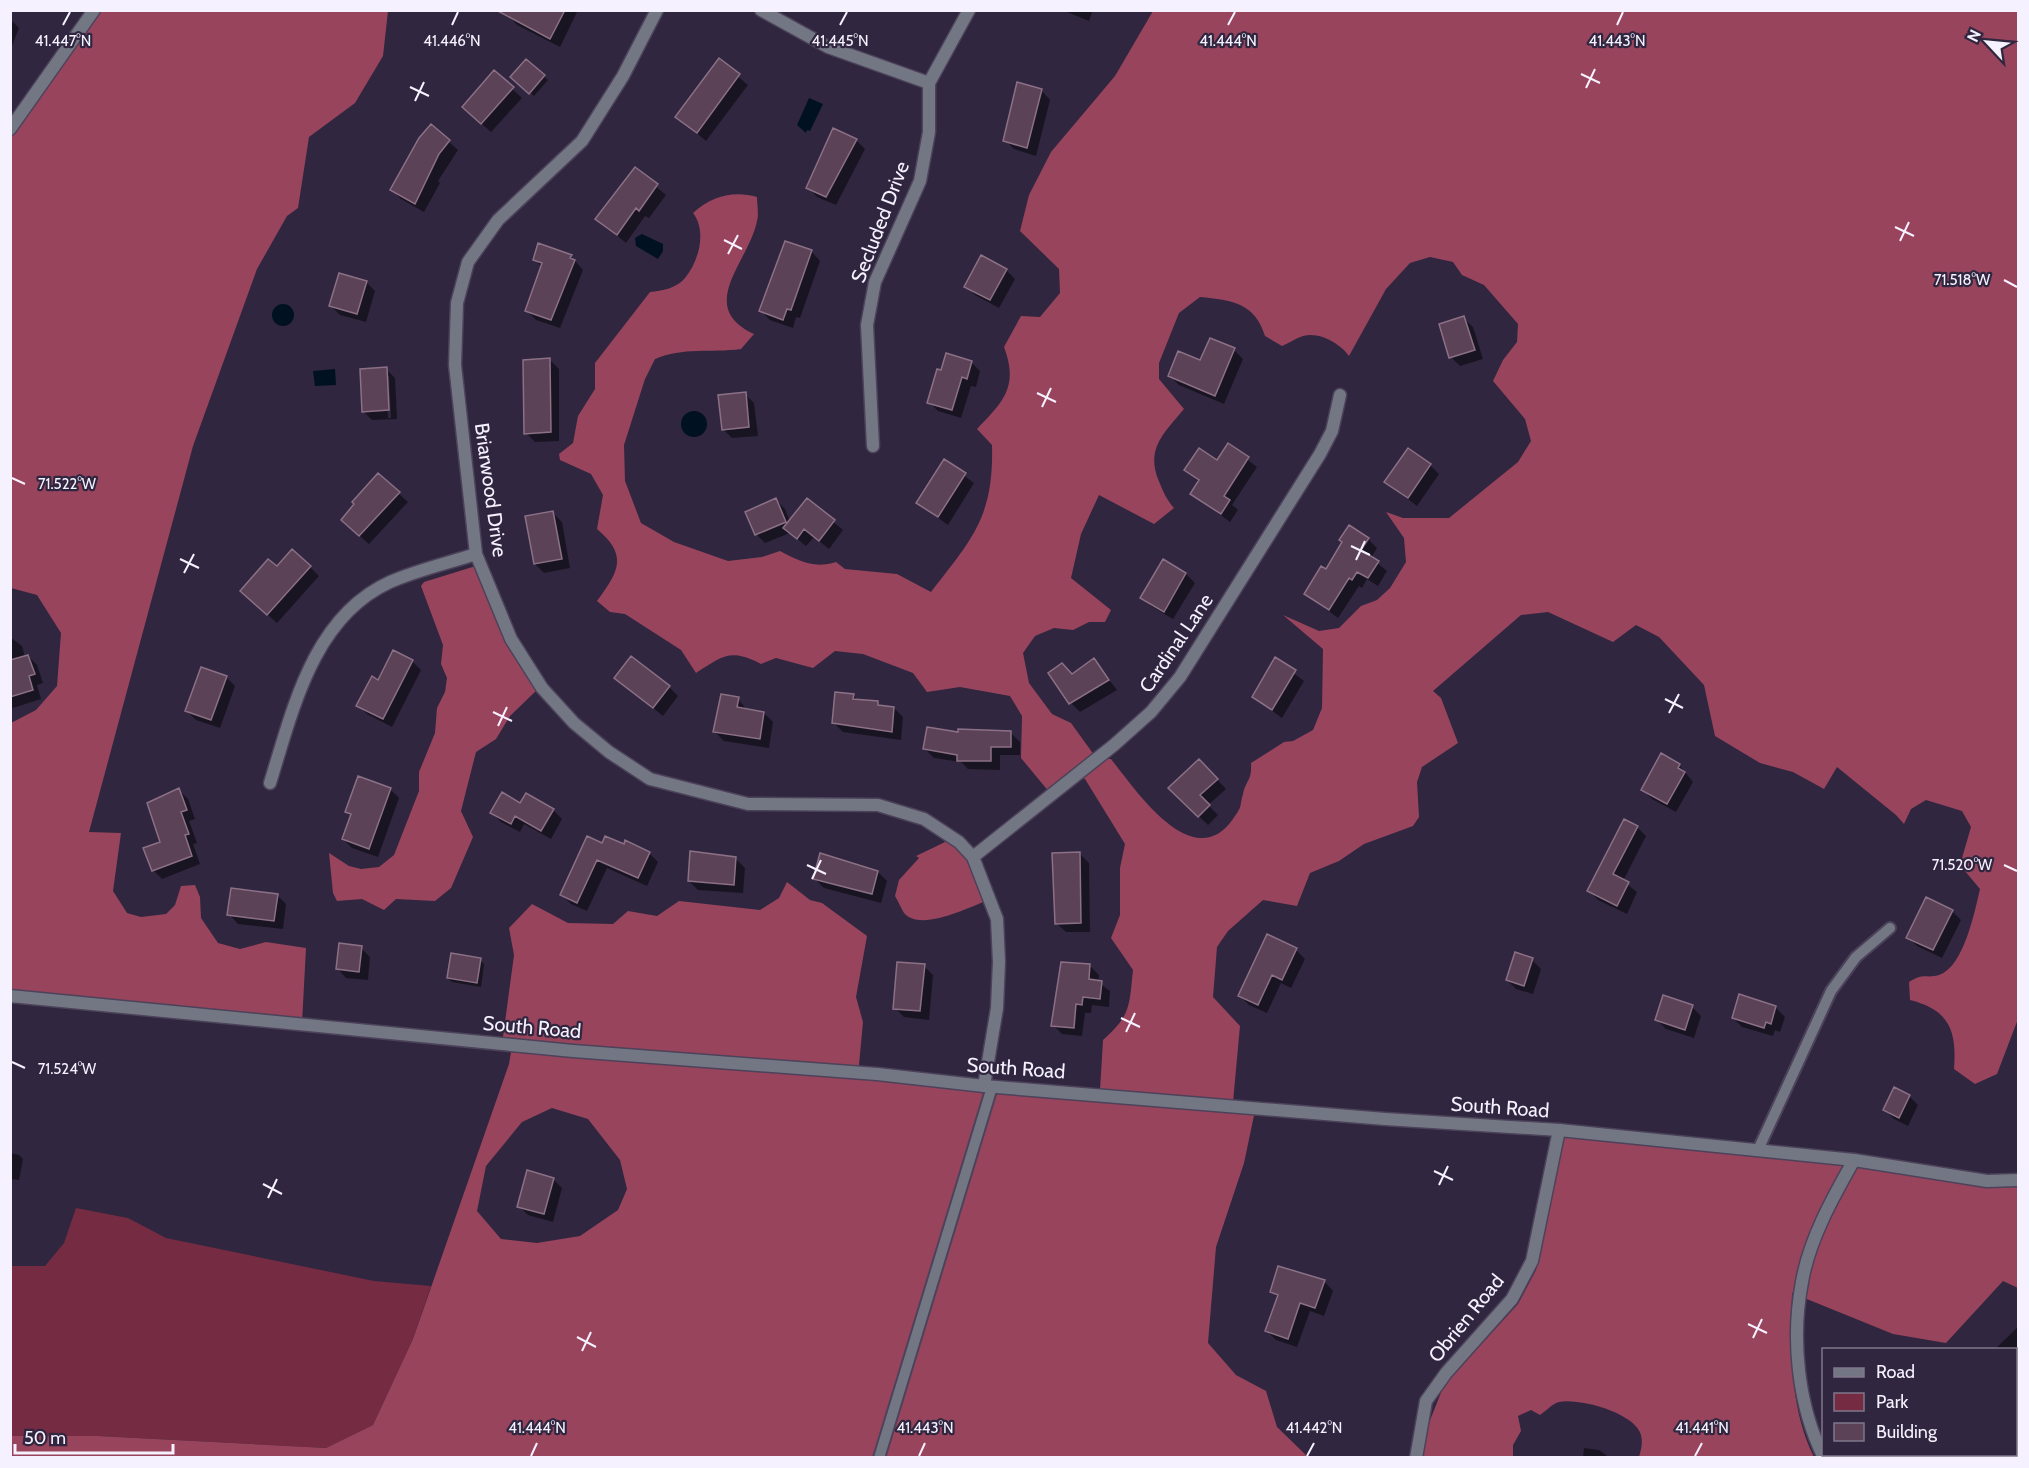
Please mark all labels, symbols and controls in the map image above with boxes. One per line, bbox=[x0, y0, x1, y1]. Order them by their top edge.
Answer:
north arrow bbox=[1957, 12, 2017, 72]
text: N bbox=[1963, 26, 1985, 45]
text: 41.447°N bbox=[35, 32, 91, 50]
text: 41.446°N bbox=[423, 32, 481, 50]
text: 41.445°N bbox=[811, 32, 869, 50]
text: 41.444°N bbox=[1199, 32, 1257, 50]
text: 41.443°N bbox=[1588, 32, 1646, 50]
street label: Secluded Drive bbox=[846, 158, 914, 286]
text: 71.518°W bbox=[1934, 271, 1991, 289]
street label: Briarwood Drive bbox=[470, 421, 512, 559]
text: 71.522°W bbox=[38, 475, 97, 493]
street label: Cardinal Lane bbox=[1134, 589, 1218, 697]
text: 71.520°W bbox=[1932, 856, 1993, 874]
street label: South Road bbox=[482, 1011, 582, 1043]
street label: South Road bbox=[966, 1053, 1066, 1083]
text: 71.524°W bbox=[38, 1060, 97, 1078]
street label: South Road bbox=[1450, 1092, 1550, 1122]
street label: Obrien Road bbox=[1423, 1269, 1509, 1367]
legend bbox=[1822, 1348, 2017, 1456]
text: Road bbox=[1876, 1361, 1915, 1383]
text: Park bbox=[1876, 1391, 1909, 1413]
scale bar bbox=[15, 1417, 172, 1455]
text: 41.444°N bbox=[508, 1419, 566, 1437]
text: 41.443°N bbox=[896, 1419, 954, 1437]
text: 41.442°N bbox=[1286, 1419, 1342, 1437]
text: 41.441°N bbox=[1675, 1419, 1729, 1437]
text: Building bbox=[1876, 1421, 1938, 1443]
text: 50 m bbox=[24, 1427, 66, 1449]

